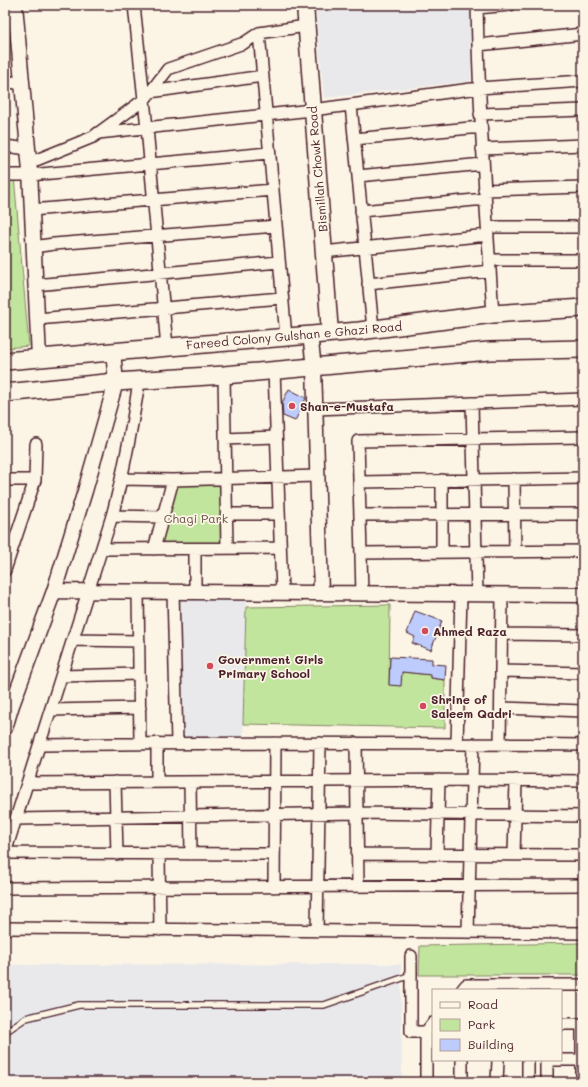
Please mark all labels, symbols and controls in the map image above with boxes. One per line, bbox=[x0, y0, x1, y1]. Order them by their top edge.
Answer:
street label: Bismillah Chowk Road bbox=[303, 105, 330, 233]
street label: Fareed Colony Gulshan e Ghazi Road bbox=[185, 318, 403, 352]
place label: Shan-e-Mustafa bbox=[300, 398, 394, 414]
marker: Shan-e-Mustafa bbox=[287, 401, 297, 411]
park label: Chagi Park bbox=[164, 510, 228, 526]
place label: Ahmed Raza bbox=[433, 623, 507, 639]
marker: Ahmed Raza bbox=[420, 626, 430, 636]
place label: Government Girls Primary School bbox=[218, 651, 323, 681]
marker: Government Girls Primary School bbox=[205, 661, 215, 671]
place label: Shrine of Saleem Qadri bbox=[431, 691, 512, 721]
marker: Shrine of Saleem Qadri bbox=[418, 701, 428, 711]
legend bbox=[432, 989, 562, 1061]
text: Road bbox=[468, 996, 498, 1012]
text: Park bbox=[468, 1016, 495, 1032]
text: Building bbox=[468, 1036, 514, 1052]

